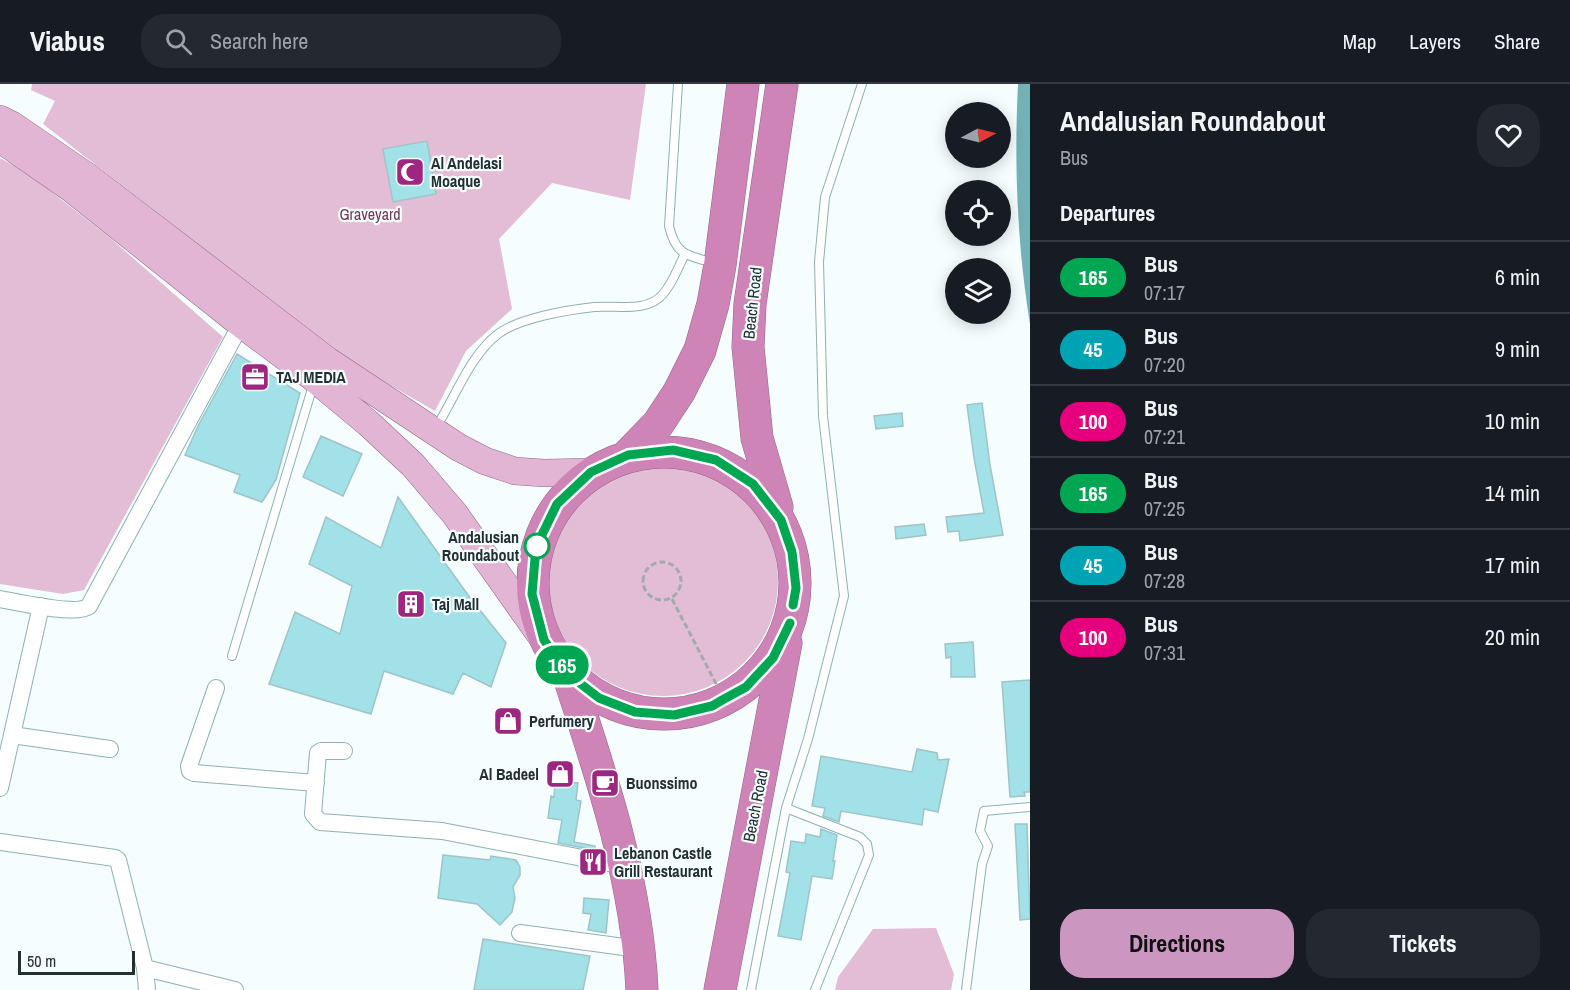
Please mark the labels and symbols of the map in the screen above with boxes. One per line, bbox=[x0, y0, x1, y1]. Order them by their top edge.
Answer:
north arrow bbox=[945, 102, 1011, 168]
place label: Al Andelasi Moaque bbox=[431, 152, 502, 192]
mosque icon: Al Andelasi Moaque bbox=[394, 156, 426, 188]
park label: Graveyard bbox=[339, 203, 401, 225]
street label: Beach Road bbox=[737, 266, 767, 340]
office icon: TAJ MEDIA bbox=[239, 361, 271, 393]
place label: TAJ MEDIA bbox=[276, 366, 346, 388]
place label: Andalusian Roundabout bbox=[442, 526, 520, 566]
marker: Andalusian Roundabout bbox=[524, 533, 550, 559]
building icon: Taj Mall bbox=[395, 588, 427, 620]
place label: Taj Mall bbox=[432, 593, 479, 615]
line badge: 165 bbox=[528, 646, 596, 684]
shop icon: Perfumery bbox=[492, 705, 524, 737]
place label: Perfumery bbox=[529, 710, 595, 732]
shop icon: Al Badeel bbox=[544, 758, 576, 790]
place label: Al Badeel bbox=[479, 763, 539, 785]
cafe icon: Buonssimo bbox=[589, 767, 621, 799]
street label: Beach Road bbox=[737, 768, 773, 844]
place label: Buonssimo bbox=[626, 772, 697, 794]
place label: Lebanon Castle Grill Restaurant bbox=[614, 842, 713, 882]
restaurant icon: Lebanon Castle Grill Restaurant bbox=[577, 846, 609, 878]
scale bar bbox=[18, 948, 135, 976]

